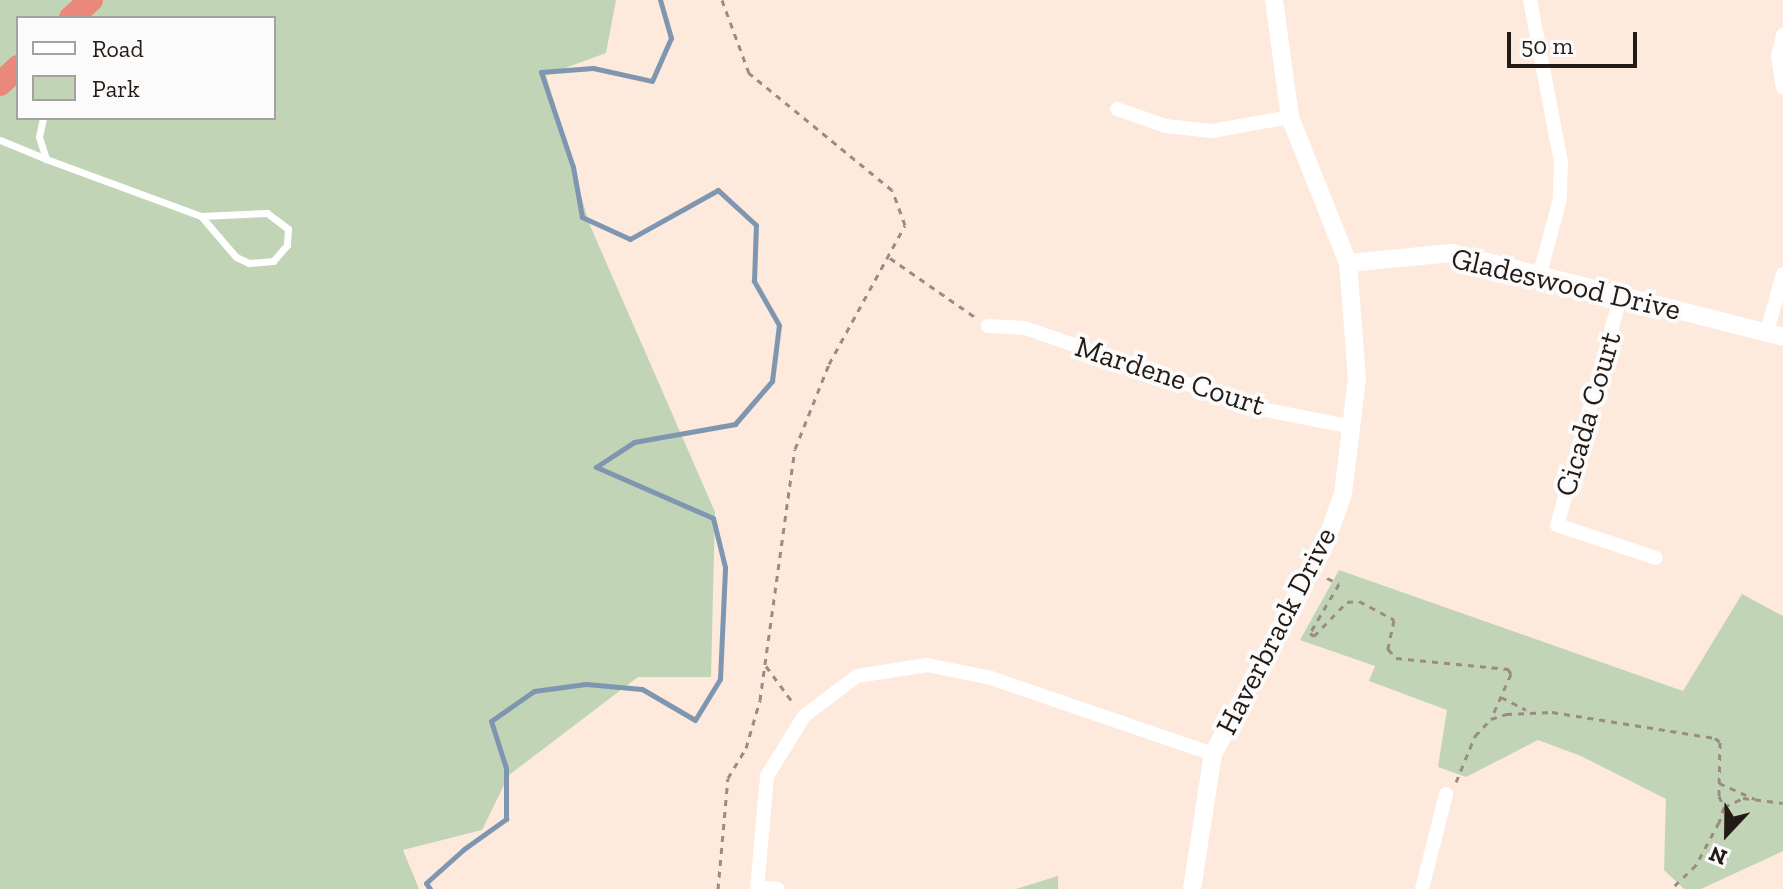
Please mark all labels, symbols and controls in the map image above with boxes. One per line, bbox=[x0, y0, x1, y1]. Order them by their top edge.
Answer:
legend bbox=[16, 16, 276, 120]
scale bar bbox=[1511, 16, 1641, 66]
text: 50 m bbox=[1521, 31, 1573, 60]
text: Road bbox=[92, 34, 144, 63]
text: Park bbox=[92, 74, 140, 103]
street label: Gladeswood Drive bbox=[1448, 240, 1684, 328]
street label: Mardene Court bbox=[1071, 328, 1269, 424]
street label: Cicada Court bbox=[1547, 328, 1629, 500]
street label: Haverbrack Drive bbox=[1208, 521, 1344, 741]
north arrow bbox=[1687, 793, 1767, 873]
text: N bbox=[1705, 840, 1731, 871]

